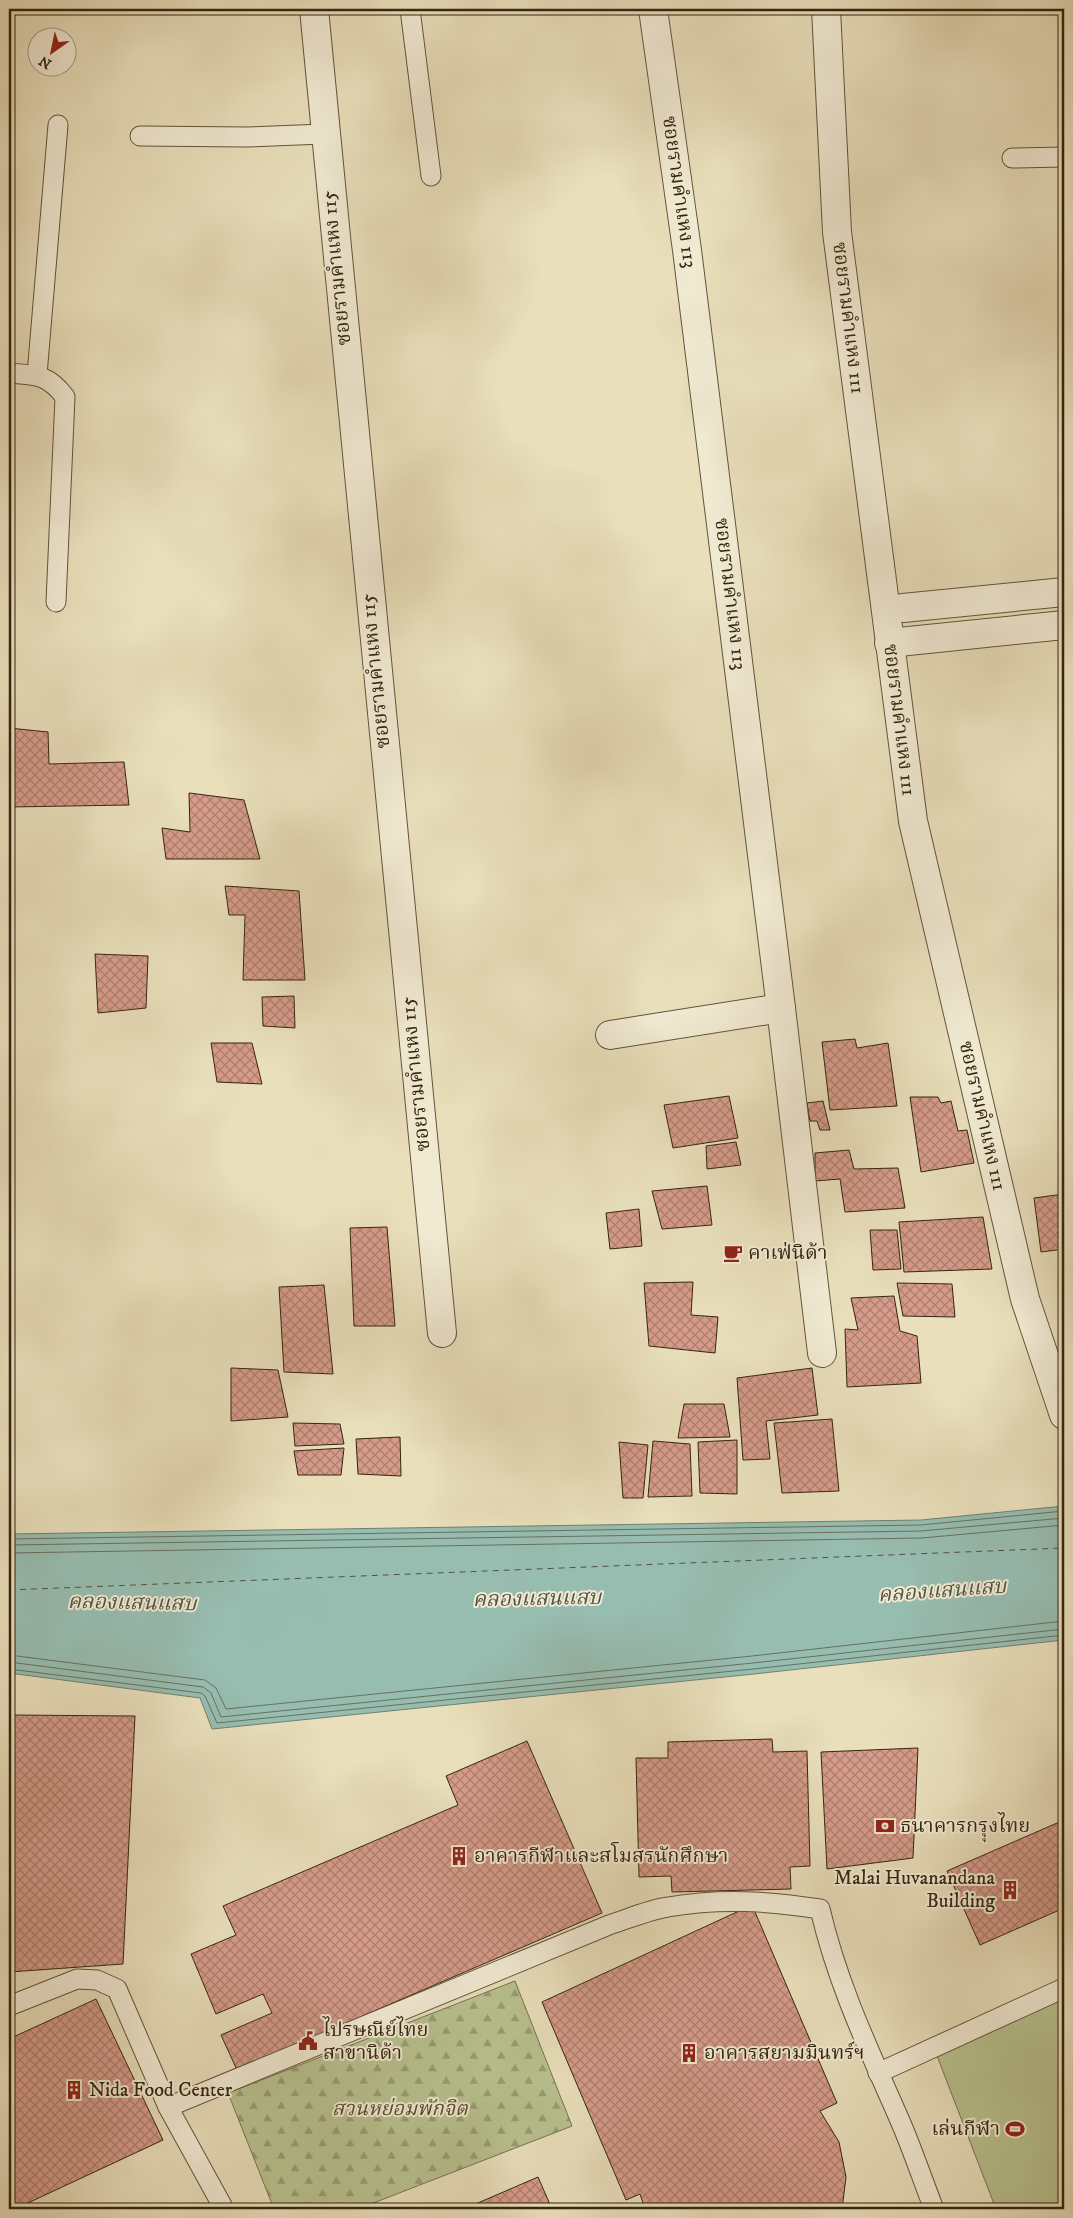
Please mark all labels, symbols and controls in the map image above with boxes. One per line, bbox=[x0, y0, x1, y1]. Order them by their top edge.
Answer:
north arrow bbox=[28, 28, 78, 78]
text: N bbox=[35, 51, 55, 73]
street label: ซอยรามคำแหง 113 bbox=[656, 114, 702, 270]
street label: ซอยรามคำแหง 115 bbox=[316, 189, 358, 347]
street label: ซอยรามคำแหง 111 bbox=[826, 241, 870, 395]
street label: ซอยรามคำแหง 113 bbox=[708, 516, 752, 672]
street label: ซอยรามคำแหง 115 bbox=[355, 592, 397, 750]
street label: ซอยรามคำแหง 111 bbox=[877, 643, 921, 797]
street label: ซอยรามคำแหง 115 bbox=[395, 995, 437, 1153]
street label: ซอยรามคำแหง 111 bbox=[953, 1039, 1011, 1193]
place label: คาเฟ่นิด้า bbox=[748, 1241, 828, 1266]
cafe icon: คาเฟ่นิด้า bbox=[722, 1242, 744, 1264]
water label: คลองแสนแสบ bbox=[877, 1573, 1009, 1608]
water label: คลองแสนแสบ bbox=[472, 1585, 603, 1613]
water label: คลองแสนแสบ bbox=[67, 1589, 198, 1617]
place label: ธนาคารกรุุงไทย bbox=[900, 1812, 1030, 1843]
bank icon: ธนาคารกรุุงไทย bbox=[874, 1815, 896, 1837]
place label: อาคารกีฬาและสโมสรนักศึกษา bbox=[474, 1841, 728, 1869]
building icon: อาคารกีฬาและสโมสรนักศึกษา bbox=[448, 1845, 470, 1867]
place label: Malai Huvanandana Building bbox=[834, 1866, 996, 1914]
building icon: Malai Huvanandana Building bbox=[999, 1879, 1021, 1901]
place label: ไปรษณีย์ไทย สาขานิด้า bbox=[322, 2016, 428, 2066]
public building icon: ไปรษณีย์ไทย สาขานิด้า bbox=[297, 2030, 319, 2052]
place label: อาคารสยามมินทร์ฯ bbox=[704, 2041, 865, 2066]
building icon: อาคารสยามมินทร์ฯ bbox=[678, 2042, 700, 2064]
place label: Nida Food Center bbox=[89, 2078, 233, 2103]
building icon: Nida Food Center bbox=[63, 2079, 85, 2101]
park label: สวนหย่อมพักจิต bbox=[332, 2097, 469, 2122]
place label: เล่นกีฬา bbox=[932, 2117, 1000, 2142]
sports icon: เล่นกีฬา bbox=[1004, 2118, 1026, 2140]

